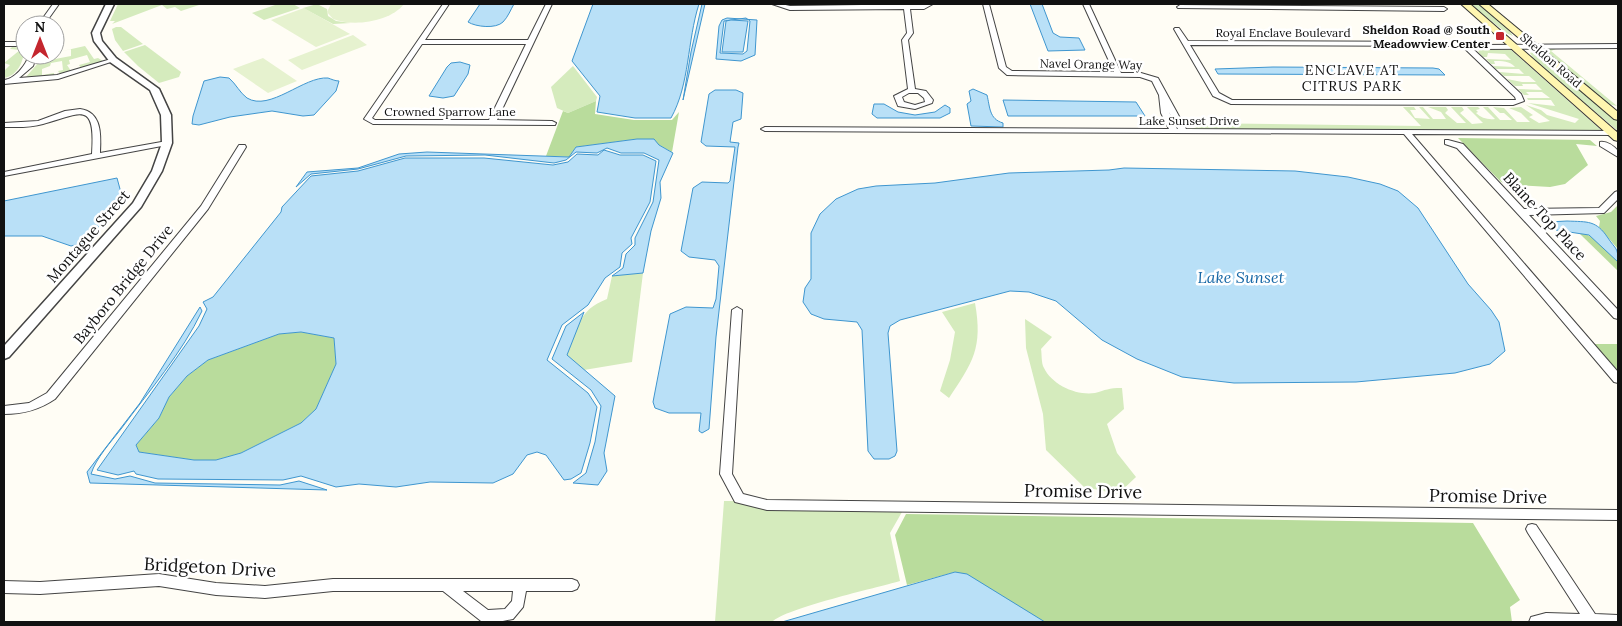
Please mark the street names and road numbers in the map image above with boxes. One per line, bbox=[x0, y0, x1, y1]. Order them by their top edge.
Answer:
street label: Royal Enclave Boulevard bbox=[1215, 25, 1351, 40]
street label: Sheldon Road bbox=[1517, 29, 1585, 91]
street label: Navel Orange Way bbox=[1040, 56, 1143, 72]
street label: Crowned Sparrow Lane bbox=[384, 104, 516, 119]
street label: Lake Sunset Drive bbox=[1139, 113, 1240, 128]
street label: Blaine Top Place bbox=[1499, 168, 1591, 264]
street label: Montague Street bbox=[43, 186, 134, 286]
street label: Bayboro Bridge Drive bbox=[69, 220, 177, 348]
street label: Promise Drive bbox=[1024, 478, 1142, 504]
street label: Promise Drive bbox=[1429, 483, 1547, 509]
street label: Bridgeton Drive bbox=[143, 552, 277, 582]

